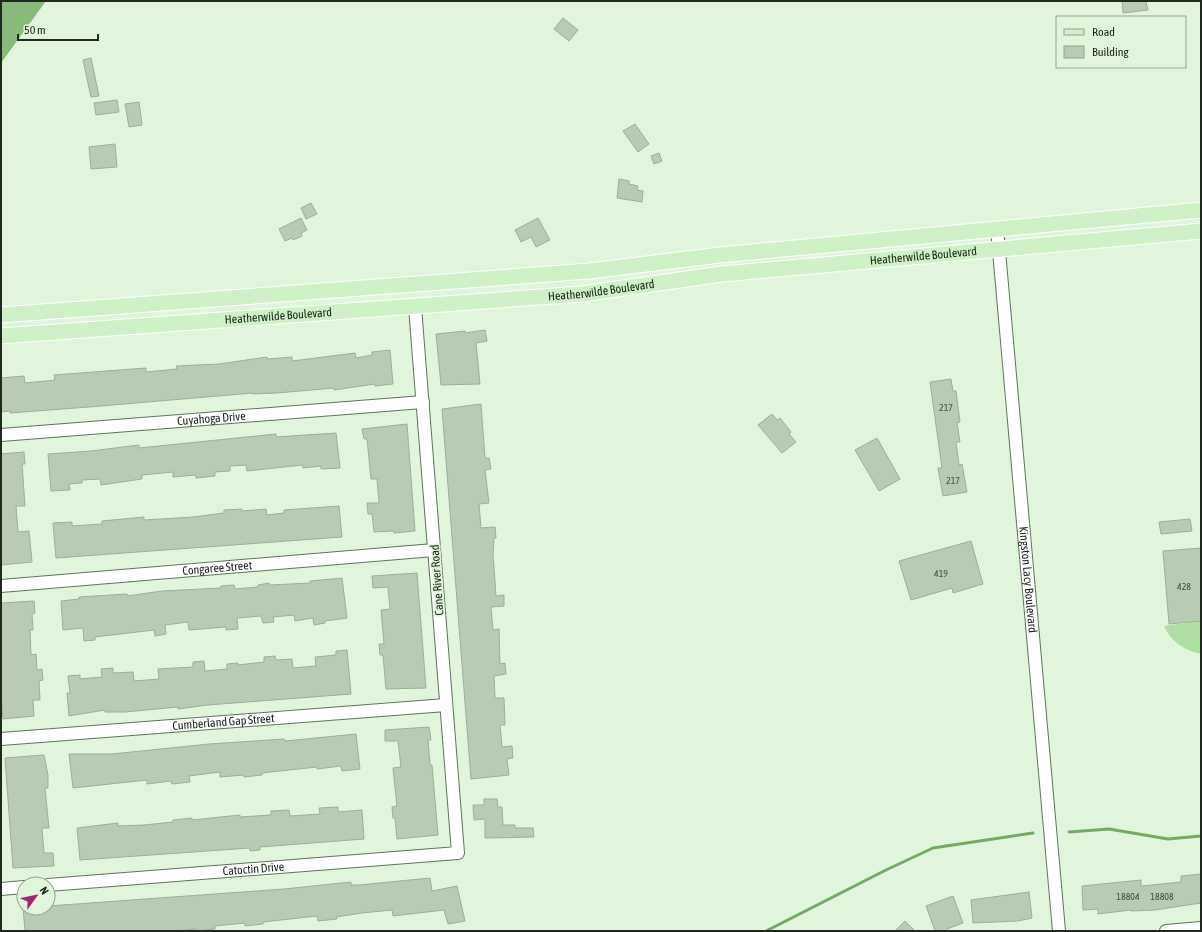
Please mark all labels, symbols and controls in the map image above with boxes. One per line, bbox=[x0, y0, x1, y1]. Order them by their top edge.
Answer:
scale bar bbox=[18, 16, 98, 42]
legend bbox=[1056, 16, 1186, 68]
text: 50 m bbox=[24, 23, 46, 37]
text: Road bbox=[1092, 25, 1115, 39]
text: Building bbox=[1092, 45, 1130, 59]
street label: Heatherwilde Boulevard bbox=[869, 244, 977, 268]
street label: Heatherwilde Boulevard bbox=[547, 277, 655, 303]
street label: Heatherwilde Boulevard bbox=[224, 305, 332, 327]
house number: 217 bbox=[939, 402, 953, 413]
street label: Cuyahoga Drive bbox=[177, 409, 246, 428]
house number: 217 bbox=[946, 475, 960, 486]
street label: Kingston Lacy Boulevard bbox=[1016, 526, 1040, 633]
street label: Cane River Road bbox=[428, 544, 446, 616]
street label: Congaree Street bbox=[182, 558, 253, 578]
house number: 419 bbox=[934, 568, 948, 579]
house number: 428 bbox=[1177, 581, 1191, 592]
street label: Cumberland Gap Street bbox=[172, 711, 275, 733]
street label: Catoctin Drive bbox=[222, 860, 285, 878]
north arrow bbox=[16, 876, 56, 916]
text: N bbox=[38, 885, 51, 897]
house number: 18804 bbox=[1116, 891, 1140, 902]
house number: 18808 bbox=[1150, 891, 1174, 902]

